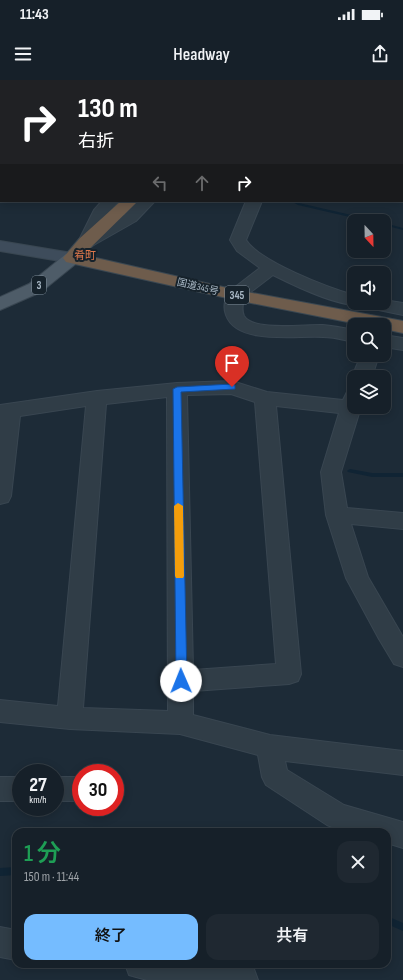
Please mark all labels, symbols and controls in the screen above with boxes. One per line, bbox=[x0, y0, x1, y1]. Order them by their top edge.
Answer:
text: 11:43 bbox=[20, 5, 49, 24]
icon: menu bbox=[12, 43, 34, 65]
icon: share bbox=[369, 43, 391, 65]
text: Headway bbox=[173, 44, 230, 65]
text: 130 m bbox=[78, 92, 138, 125]
icon: right bbox=[12, 96, 64, 148]
text: 右折 bbox=[78, 131, 114, 152]
icon: left bbox=[149, 172, 171, 194]
icon: ahead bbox=[191, 172, 213, 194]
icon: right bbox=[233, 172, 255, 194]
north arrow bbox=[347, 214, 391, 258]
map controls bbox=[347, 214, 391, 414]
district label: 肴町 bbox=[74, 249, 96, 262]
button: sound bbox=[347, 266, 391, 310]
road number: 3 bbox=[32, 276, 46, 294]
street label: 国道345号 bbox=[176, 276, 220, 298]
road number: 345 bbox=[225, 286, 249, 304]
button: search bbox=[347, 318, 391, 362]
pin bbox=[215, 346, 249, 387]
icon: arrive bbox=[221, 352, 243, 374]
button: layers bbox=[347, 370, 391, 414]
position arrow bbox=[160, 660, 202, 702]
speed limit sign: 30 bbox=[72, 764, 124, 816]
text: 27 bbox=[29, 773, 47, 797]
text: km/h bbox=[29, 794, 47, 806]
text: 1 分 bbox=[24, 839, 61, 868]
button: close bbox=[337, 841, 379, 883]
text: 150 m · 11:44 bbox=[24, 869, 79, 885]
button: 終了 bbox=[24, 914, 198, 960]
button: 共有 bbox=[206, 914, 379, 960]

